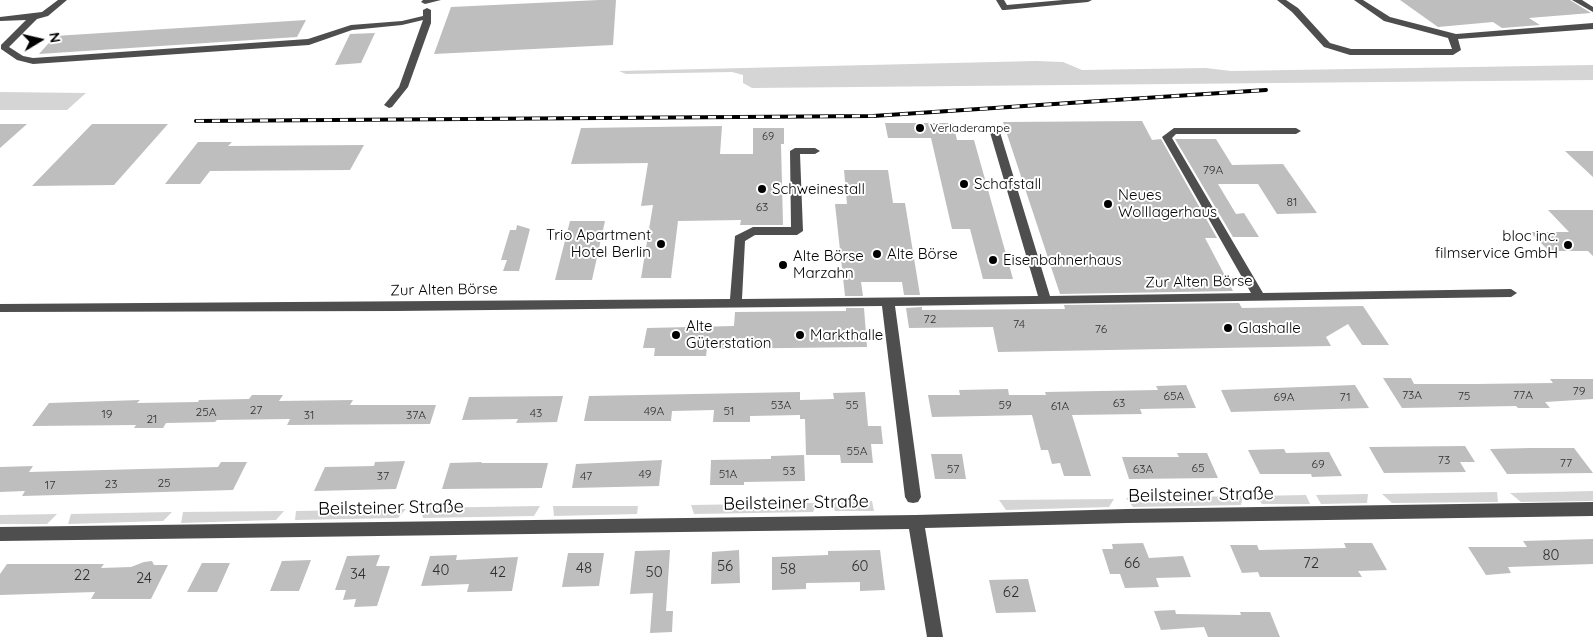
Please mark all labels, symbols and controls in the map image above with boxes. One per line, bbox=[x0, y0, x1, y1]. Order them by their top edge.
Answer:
north arrow bbox=[15, 15, 65, 65]
text: N bbox=[45, 31, 65, 44]
place label: Verladerampe bbox=[930, 121, 1010, 135]
marker: Verladerampe bbox=[914, 122, 926, 134]
house number: 69 bbox=[762, 130, 774, 144]
house number: 79A bbox=[1203, 163, 1223, 177]
place label: Schafstall bbox=[974, 175, 1041, 193]
marker: Schafstall bbox=[958, 178, 970, 190]
place label: Schweinestall bbox=[772, 180, 865, 198]
marker: Schweinestall bbox=[756, 183, 768, 195]
place label: Neues Wolllagerhaus bbox=[1118, 186, 1217, 221]
house number: 81 bbox=[1287, 195, 1297, 209]
marker: Neues Wolllagerhaus bbox=[1102, 198, 1114, 210]
house number: 63 bbox=[756, 200, 768, 214]
place label: Trio Apartment Hotel Berlin bbox=[546, 226, 651, 261]
place label: bloc inc. filmservice GmbH bbox=[1435, 227, 1558, 262]
marker: Trio Apartment Hotel Berlin bbox=[655, 238, 667, 250]
marker: bloc inc. filmservice GmbH bbox=[1562, 239, 1574, 251]
place label: Alte Börse bbox=[887, 245, 958, 263]
place label: Alte Börse Marzahn bbox=[793, 247, 864, 282]
marker: Alte Börse bbox=[871, 248, 883, 260]
place label: Eisenbahnerhaus bbox=[1003, 251, 1122, 269]
marker: Eisenbahnerhaus bbox=[987, 254, 999, 266]
marker: Alte Börse Marzahn bbox=[777, 259, 789, 271]
street label: Zur Alten Börse bbox=[1145, 272, 1253, 292]
street label: Zur Alten Börse bbox=[390, 280, 498, 300]
house number: 72 bbox=[924, 312, 936, 326]
place label: Alte Güterstation bbox=[686, 317, 771, 352]
house number: 74 bbox=[1013, 317, 1025, 331]
place label: Glashalle bbox=[1238, 319, 1301, 337]
house number: 76 bbox=[1095, 322, 1107, 336]
marker: Glashalle bbox=[1222, 322, 1234, 334]
place label: Markthalle bbox=[810, 326, 883, 344]
marker: Alte Güterstation bbox=[670, 329, 682, 341]
marker: Markthalle bbox=[794, 329, 806, 341]
house number: 79 bbox=[1573, 384, 1585, 398]
house number: 73A bbox=[1402, 388, 1422, 402]
house number: 77A bbox=[1513, 388, 1533, 402]
house number: 65A bbox=[1164, 389, 1184, 403]
house number: 75 bbox=[1458, 389, 1470, 403]
house number: 69A bbox=[1274, 390, 1294, 404]
house number: 71 bbox=[1339, 390, 1351, 404]
house number: 63 bbox=[1113, 396, 1125, 410]
house number: 53A bbox=[771, 398, 791, 412]
house number: 55 bbox=[845, 398, 859, 412]
house number: 59 bbox=[998, 398, 1012, 412]
house number: 61A bbox=[1051, 399, 1069, 413]
house number: 27 bbox=[250, 403, 262, 417]
house number: 49A bbox=[644, 404, 664, 418]
house number: 51 bbox=[724, 404, 734, 418]
house number: 25A bbox=[196, 405, 216, 419]
house number: 43 bbox=[530, 406, 542, 420]
house number: 19 bbox=[101, 407, 113, 421]
house number: 31 bbox=[304, 408, 314, 422]
house number: 37A bbox=[406, 408, 426, 422]
house number: 21 bbox=[146, 412, 158, 426]
house number: 55A bbox=[847, 444, 867, 458]
house number: 73 bbox=[1438, 453, 1450, 467]
house number: 77 bbox=[1560, 456, 1572, 470]
house number: 69 bbox=[1311, 457, 1325, 471]
house number: 65 bbox=[1192, 461, 1204, 475]
house number: 57 bbox=[947, 462, 959, 476]
house number: 63A bbox=[1133, 462, 1153, 476]
house number: 53 bbox=[783, 464, 795, 478]
house number: 49 bbox=[639, 467, 651, 481]
house number: 51A bbox=[719, 467, 737, 481]
house number: 37 bbox=[377, 469, 389, 483]
house number: 47 bbox=[580, 469, 592, 483]
house number: 25 bbox=[157, 476, 171, 490]
house number: 23 bbox=[105, 477, 117, 491]
house number: 17 bbox=[45, 478, 55, 492]
street label: Beilsteiner Straße bbox=[1128, 483, 1274, 507]
street label: Beilsteiner Straße bbox=[723, 491, 869, 515]
street label: Beilsteiner Straße bbox=[318, 496, 464, 520]
house number: 80 bbox=[1542, 546, 1560, 564]
house number: 66 bbox=[1124, 554, 1140, 572]
house number: 72 bbox=[1303, 554, 1319, 572]
house number: 56 bbox=[717, 557, 733, 575]
house number: 60 bbox=[852, 557, 868, 575]
house number: 48 bbox=[576, 559, 592, 577]
house number: 58 bbox=[780, 560, 796, 578]
house number: 40 bbox=[433, 561, 449, 579]
house number: 42 bbox=[490, 563, 506, 581]
house number: 50 bbox=[645, 563, 663, 581]
house number: 34 bbox=[350, 565, 366, 583]
house number: 22 bbox=[74, 566, 90, 584]
house number: 24 bbox=[136, 569, 152, 587]
house number: 62 bbox=[1003, 583, 1019, 601]

